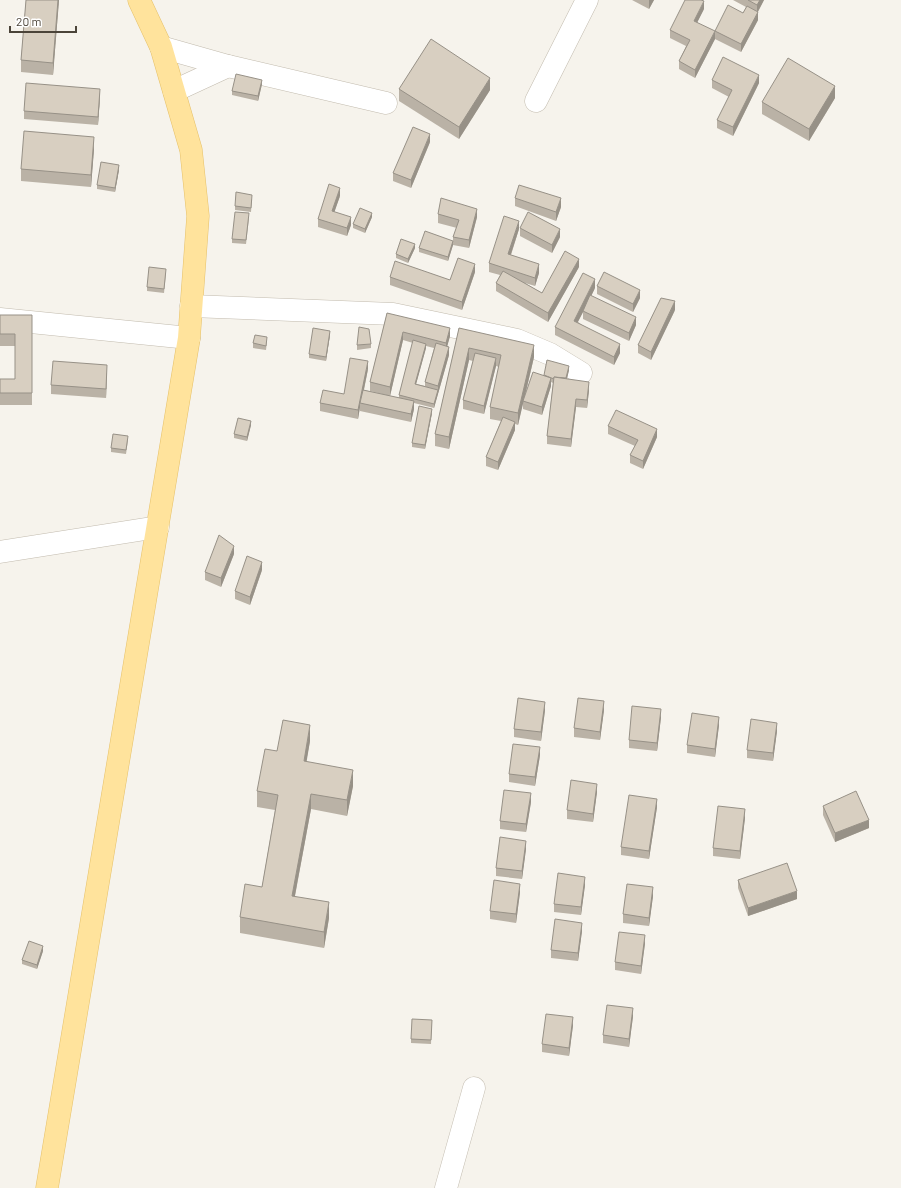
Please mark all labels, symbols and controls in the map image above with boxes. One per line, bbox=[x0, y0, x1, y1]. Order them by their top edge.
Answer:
scale bar bbox=[10, 8, 76, 34]
text: 20 m bbox=[16, 14, 42, 28]

